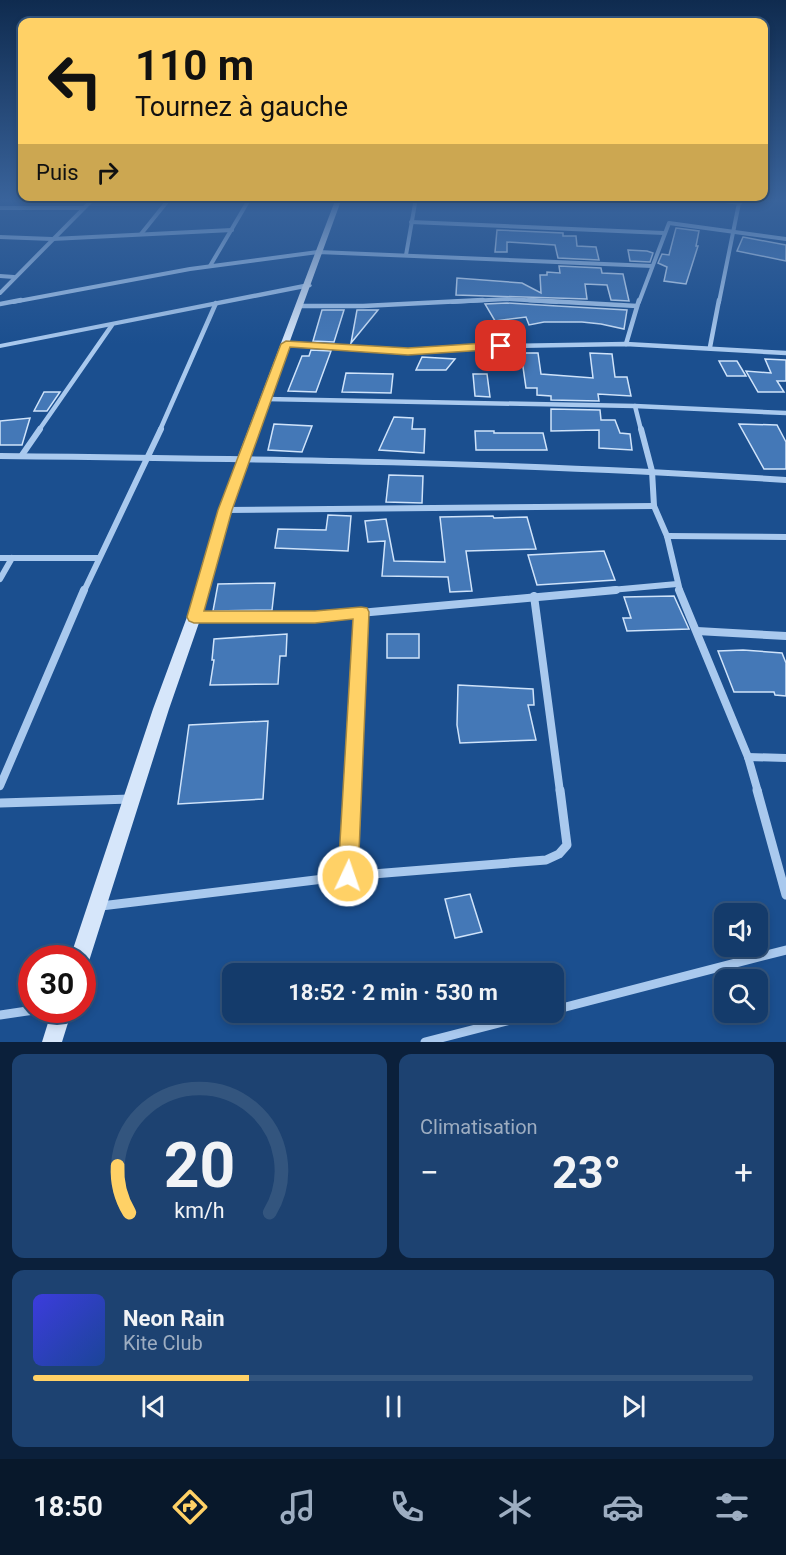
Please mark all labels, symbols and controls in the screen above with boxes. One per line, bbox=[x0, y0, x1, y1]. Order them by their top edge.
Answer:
text: 110 m bbox=[135, 41, 254, 90]
icon: left bbox=[36, 42, 114, 120]
text: Tournez à gauche bbox=[135, 91, 348, 123]
icon: right bbox=[91, 156, 124, 189]
text: Puis bbox=[36, 160, 79, 185]
pin bbox=[475, 320, 526, 371]
icon: arrive bbox=[484, 329, 517, 362]
position arrow bbox=[316, 844, 380, 908]
map controls bbox=[714, 903, 768, 1023]
button: sound bbox=[714, 903, 768, 957]
speed limit sign: 30 bbox=[18, 945, 96, 1023]
button: search bbox=[714, 969, 768, 1023]
text: 18:52 · 2 min · 530 m bbox=[288, 980, 498, 1005]
text: Climatisation bbox=[420, 1115, 538, 1139]
text: 20 bbox=[164, 1129, 235, 1202]
text: 23° bbox=[552, 1146, 621, 1199]
text: − bbox=[420, 1153, 439, 1192]
text: + bbox=[734, 1153, 753, 1192]
text: km/h bbox=[174, 1198, 225, 1223]
text: Neon Rain bbox=[123, 1306, 225, 1331]
text: Kite Club bbox=[123, 1331, 203, 1355]
icon: previous bbox=[137, 1390, 170, 1423]
icon: pause bbox=[377, 1390, 410, 1423]
icon: next bbox=[617, 1390, 650, 1423]
icon: directions bbox=[169, 1486, 211, 1528]
icon: music bbox=[277, 1486, 319, 1528]
icon: phone bbox=[386, 1486, 428, 1528]
icon: climate bbox=[494, 1486, 536, 1528]
icon: car bbox=[602, 1486, 644, 1528]
icon: filters bbox=[711, 1486, 753, 1528]
text: 18:50 bbox=[33, 1491, 103, 1523]

